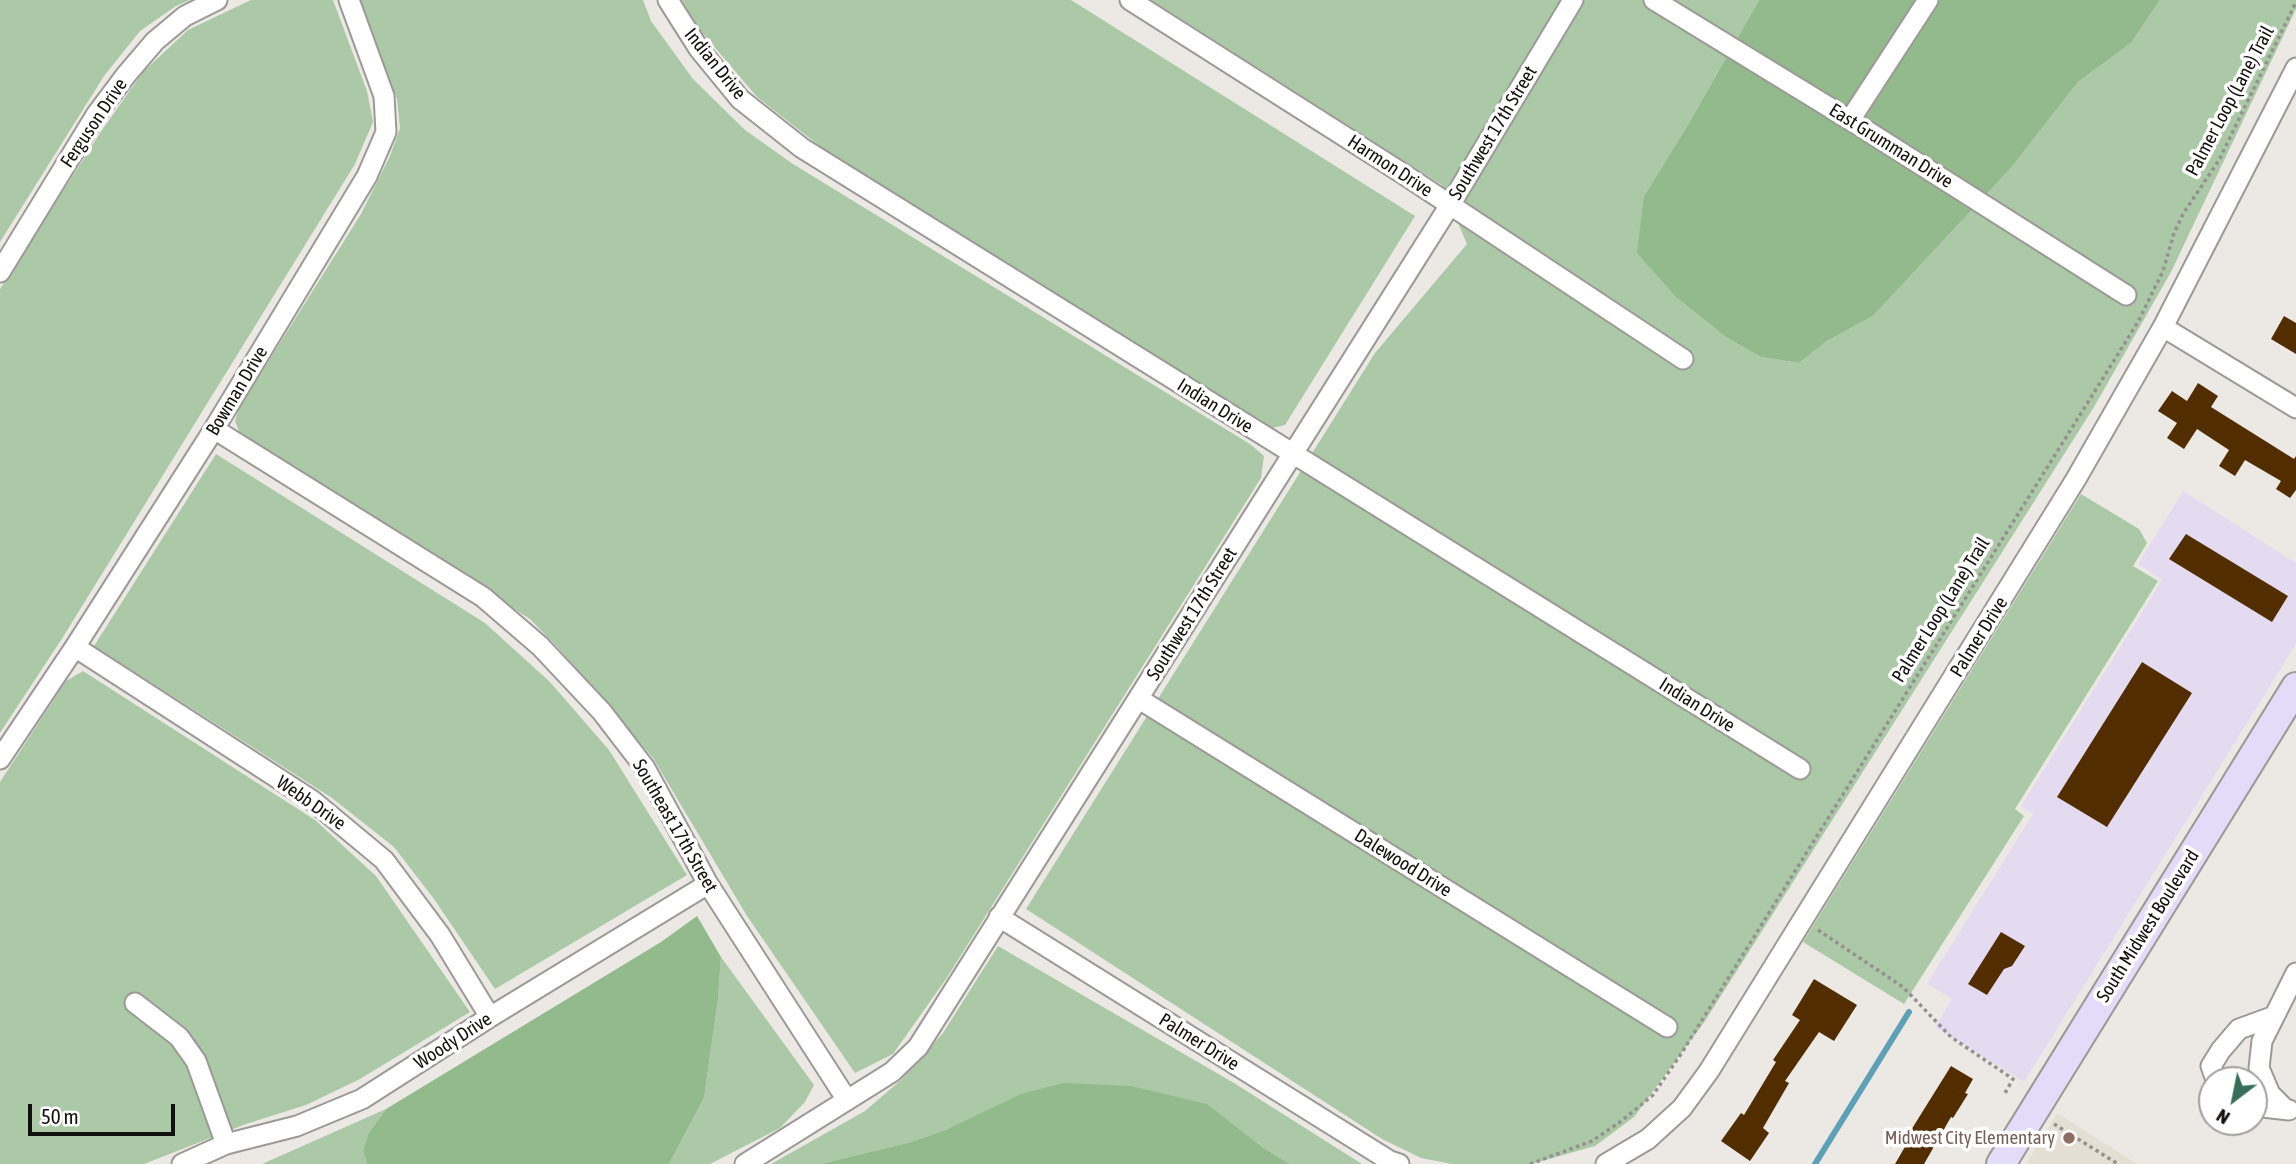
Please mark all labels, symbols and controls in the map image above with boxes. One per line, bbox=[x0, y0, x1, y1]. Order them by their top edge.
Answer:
street label: Palmer Loop (Lane) Trail bbox=[2181, 22, 2279, 180]
street label: Indian Drive bbox=[679, 24, 751, 104]
street label: Southwest 17th Street bbox=[1444, 62, 1542, 204]
street label: Ferguson Drive bbox=[56, 74, 132, 172]
street label: East Grumman Drive bbox=[1825, 99, 1957, 193]
street label: Harmon Drive bbox=[1343, 130, 1437, 202]
street label: Bowman Drive bbox=[201, 342, 273, 440]
street label: Indian Drive bbox=[1173, 374, 1257, 438]
street label: Palmer Loop (Lane) Trail bbox=[1887, 533, 1995, 687]
street label: Southwest 17th Street bbox=[1142, 543, 1242, 685]
street label: Palmer Drive bbox=[1945, 593, 2013, 681]
street label: Indian Drive bbox=[1655, 673, 1739, 737]
street label: Southeast 17th Street bbox=[628, 755, 722, 897]
street label: Webb Drive bbox=[272, 771, 350, 835]
street label: Dalewood Drive bbox=[1350, 824, 1456, 902]
street label: South Midwest Boulevard bbox=[2092, 846, 2204, 1006]
street label: Woody Drive bbox=[410, 1008, 496, 1074]
street label: Palmer Drive bbox=[1155, 1008, 1243, 1076]
north arrow bbox=[2198, 1066, 2268, 1136]
scale bar bbox=[32, 1090, 178, 1134]
text: 50 m bbox=[41, 1104, 79, 1128]
text: N bbox=[2212, 1105, 2234, 1129]
place label: Midwest City Elementary bbox=[1885, 1127, 2055, 1149]
marker: Midwest City Elementary bbox=[2061, 1130, 2077, 1146]

